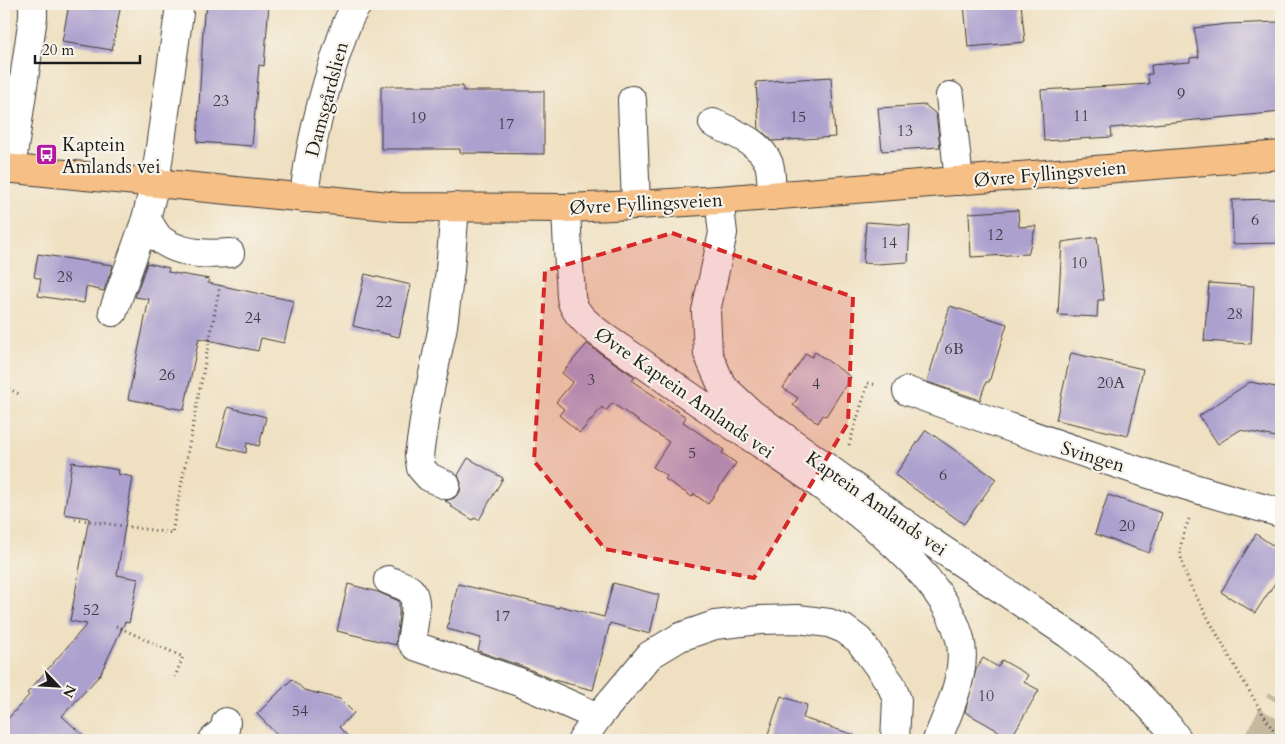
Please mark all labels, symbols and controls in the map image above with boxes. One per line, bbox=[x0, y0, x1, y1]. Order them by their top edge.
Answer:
scale bar bbox=[35, 32, 140, 64]
street label: Damsgårdslien bbox=[299, 39, 355, 160]
text: 20 m bbox=[42, 40, 74, 60]
house number: 9 bbox=[1177, 83, 1185, 105]
house number: 23 bbox=[213, 90, 229, 112]
house number: 11 bbox=[1073, 105, 1089, 127]
house number: 15 bbox=[790, 106, 806, 128]
house number: 19 bbox=[410, 107, 426, 129]
house number: 17 bbox=[498, 113, 514, 135]
house number: 13 bbox=[897, 120, 913, 142]
place label: Kaptein Amlands vei bbox=[62, 132, 161, 180]
bus stop icon: Kaptein Amlands vei bbox=[34, 143, 58, 167]
street label: Øvre Fyllingsveien bbox=[973, 154, 1128, 194]
street label: Øvre Fyllingsveien bbox=[569, 187, 724, 221]
house number: 6 bbox=[1251, 209, 1259, 231]
house number: 12 bbox=[987, 224, 1003, 246]
house number: 14 bbox=[881, 232, 897, 254]
house number: 10 bbox=[1071, 252, 1087, 274]
house number: 28 bbox=[57, 266, 73, 288]
house number: 22 bbox=[376, 291, 392, 313]
house number: 28 bbox=[1227, 303, 1243, 325]
house number: 24 bbox=[245, 307, 261, 329]
street label: Øvre Kaptein Amlands vei bbox=[589, 321, 779, 465]
house number: 6B bbox=[944, 338, 964, 360]
house number: 26 bbox=[159, 364, 175, 386]
house number: 3 bbox=[587, 369, 595, 391]
house number: 20A bbox=[1097, 372, 1126, 394]
house number: 4 bbox=[812, 373, 820, 395]
street label: Svingen bbox=[1058, 435, 1128, 479]
house number: 5 bbox=[688, 442, 696, 464]
street label: Kaptein Amlands vei bbox=[801, 445, 952, 562]
house number: 6 bbox=[939, 464, 947, 486]
house number: 20 bbox=[1119, 515, 1135, 537]
house number: 52 bbox=[83, 599, 99, 621]
house number: 17 bbox=[494, 605, 510, 627]
north arrow bbox=[32, 662, 82, 712]
text: N bbox=[58, 682, 81, 701]
house number: 10 bbox=[978, 685, 994, 707]
house number: 54 bbox=[292, 700, 308, 722]

